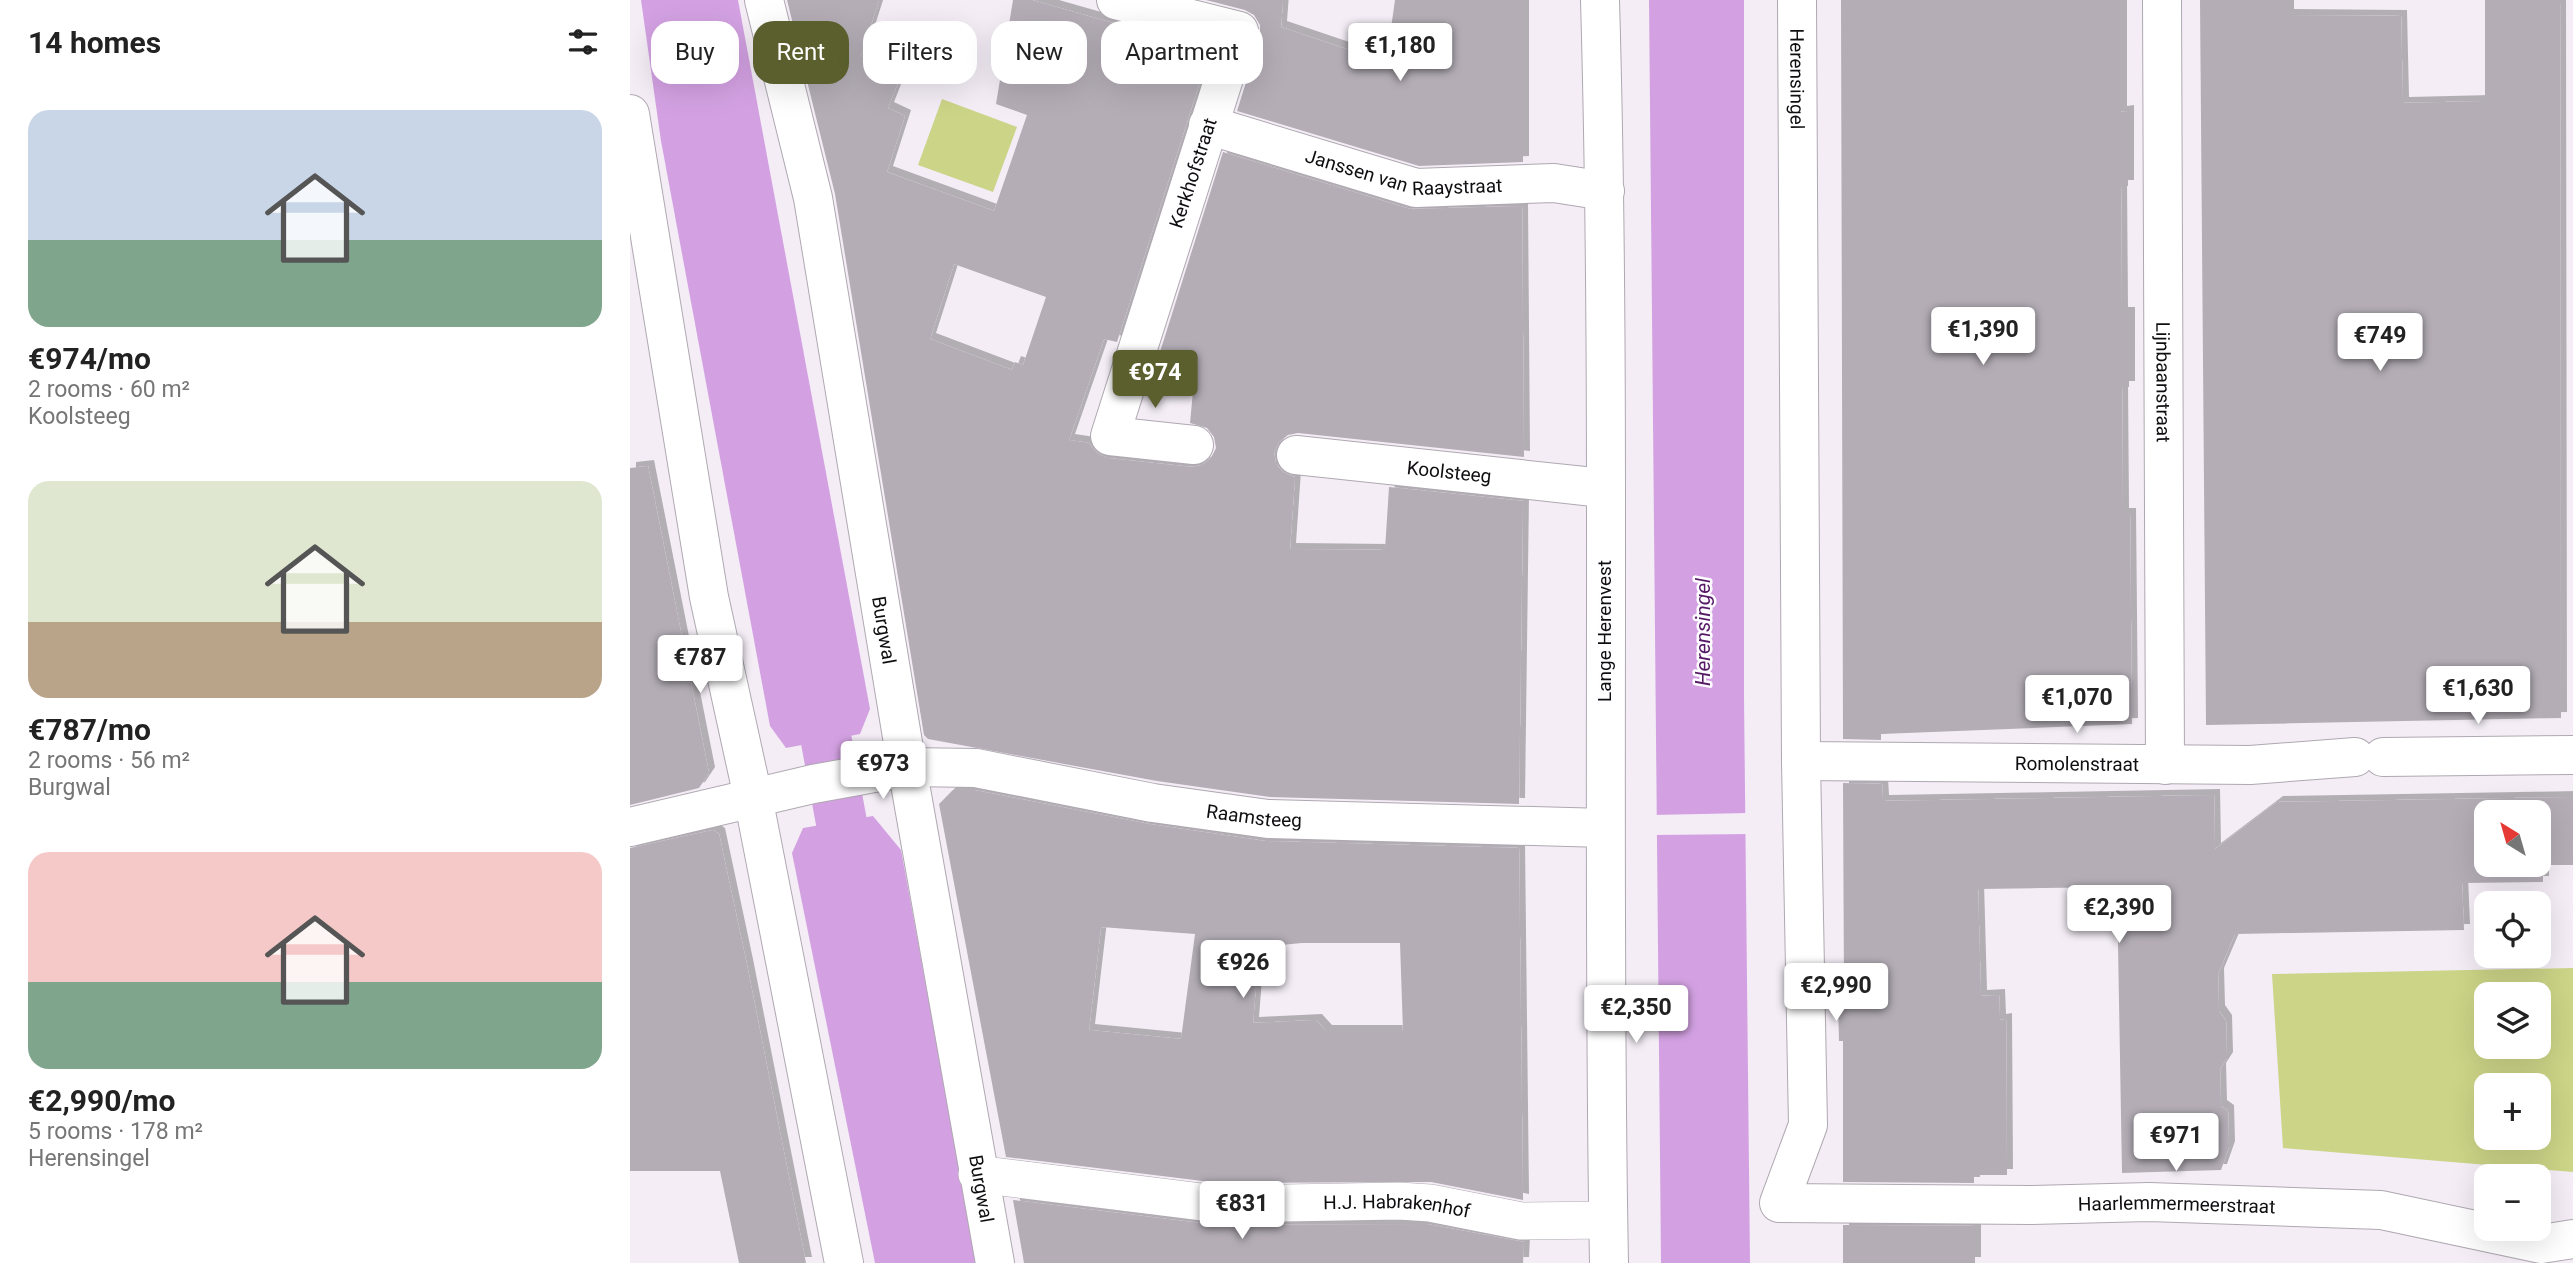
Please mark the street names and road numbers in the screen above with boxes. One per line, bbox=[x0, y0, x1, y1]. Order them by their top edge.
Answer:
street label: Herensingel bbox=[1786, 29, 1809, 129]
street label: Kerkhofstraat bbox=[1164, 115, 1222, 231]
street label: Janssen van Raaystraat bbox=[1303, 144, 1503, 200]
street label: Lijnbaanstraat bbox=[2152, 322, 2175, 442]
street label: Koolsteeg bbox=[1406, 455, 1493, 487]
street label: Lange Herenvest bbox=[1593, 560, 1616, 702]
street label: Burgwal bbox=[867, 594, 901, 666]
street label: Romolenstraat bbox=[2015, 751, 2139, 776]
street label: Raamsteeg bbox=[1205, 799, 1302, 831]
street label: Burgwal bbox=[965, 1153, 999, 1224]
street label: H.J. Habrakenhof bbox=[1323, 1189, 1473, 1222]
street label: Haarlemmermeerstraat bbox=[2078, 1190, 2276, 1218]

